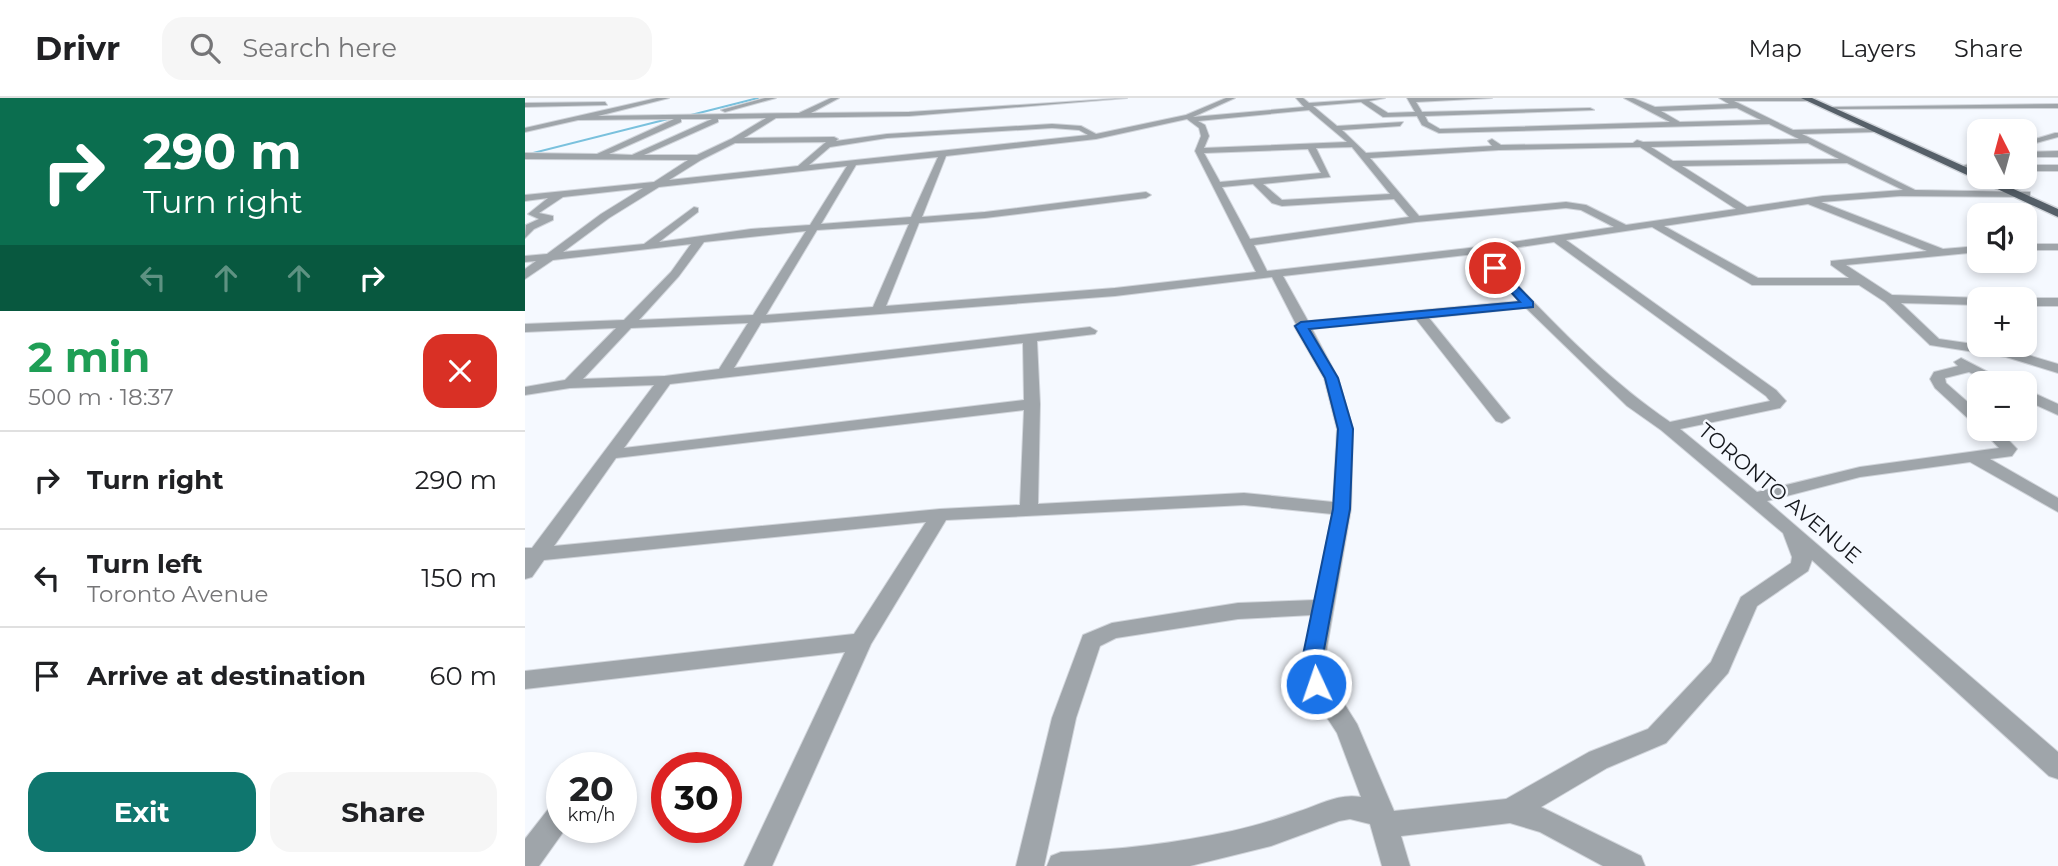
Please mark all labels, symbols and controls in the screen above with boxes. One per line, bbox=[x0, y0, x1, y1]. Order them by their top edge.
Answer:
search box bbox=[162, 17, 652, 80]
text: Drivr bbox=[35, 28, 120, 68]
icon: search bbox=[186, 29, 224, 67]
text: Search here bbox=[242, 32, 397, 64]
text: Map bbox=[1748, 34, 1802, 63]
text: Layers bbox=[1840, 34, 1916, 63]
text: Share bbox=[1954, 34, 2023, 63]
north arrow bbox=[1967, 119, 2037, 189]
map controls bbox=[1967, 119, 2037, 441]
text: 290 m bbox=[143, 122, 302, 181]
icon: right bbox=[28, 126, 119, 217]
text: Turn right bbox=[143, 182, 303, 221]
button: sound bbox=[1967, 203, 2037, 273]
pin bbox=[1465, 238, 1525, 298]
icon: arrive bbox=[1476, 249, 1514, 287]
icon: left bbox=[134, 259, 172, 297]
icon: ahead bbox=[207, 259, 245, 297]
icon: ahead bbox=[280, 259, 318, 297]
icon: right bbox=[353, 259, 391, 297]
button: + bbox=[1967, 287, 2037, 357]
text: 2 min bbox=[28, 331, 150, 383]
button: close bbox=[423, 334, 497, 408]
button: − bbox=[1967, 371, 2037, 441]
text: 500 m · 18:37 bbox=[28, 383, 174, 411]
street label: TORONTO AVENUE bbox=[1694, 418, 1866, 568]
icon: right bbox=[28, 461, 66, 499]
text: Turn right bbox=[87, 464, 223, 496]
text: 290 m bbox=[415, 464, 497, 496]
text: Turn left bbox=[87, 548, 203, 580]
icon: left bbox=[28, 559, 66, 597]
text: 150 m bbox=[421, 562, 497, 594]
text: Toronto Avenue bbox=[87, 580, 268, 608]
position arrow bbox=[1279, 647, 1353, 721]
icon: arrive bbox=[28, 657, 66, 695]
text: Arrive at destination bbox=[87, 660, 366, 692]
text: 60 m bbox=[430, 660, 497, 692]
speed limit sign: 30 bbox=[651, 752, 742, 843]
text: 20 bbox=[569, 767, 614, 810]
button: Exit bbox=[28, 772, 256, 852]
button: Share bbox=[270, 772, 497, 852]
text: km/h bbox=[567, 804, 616, 826]

